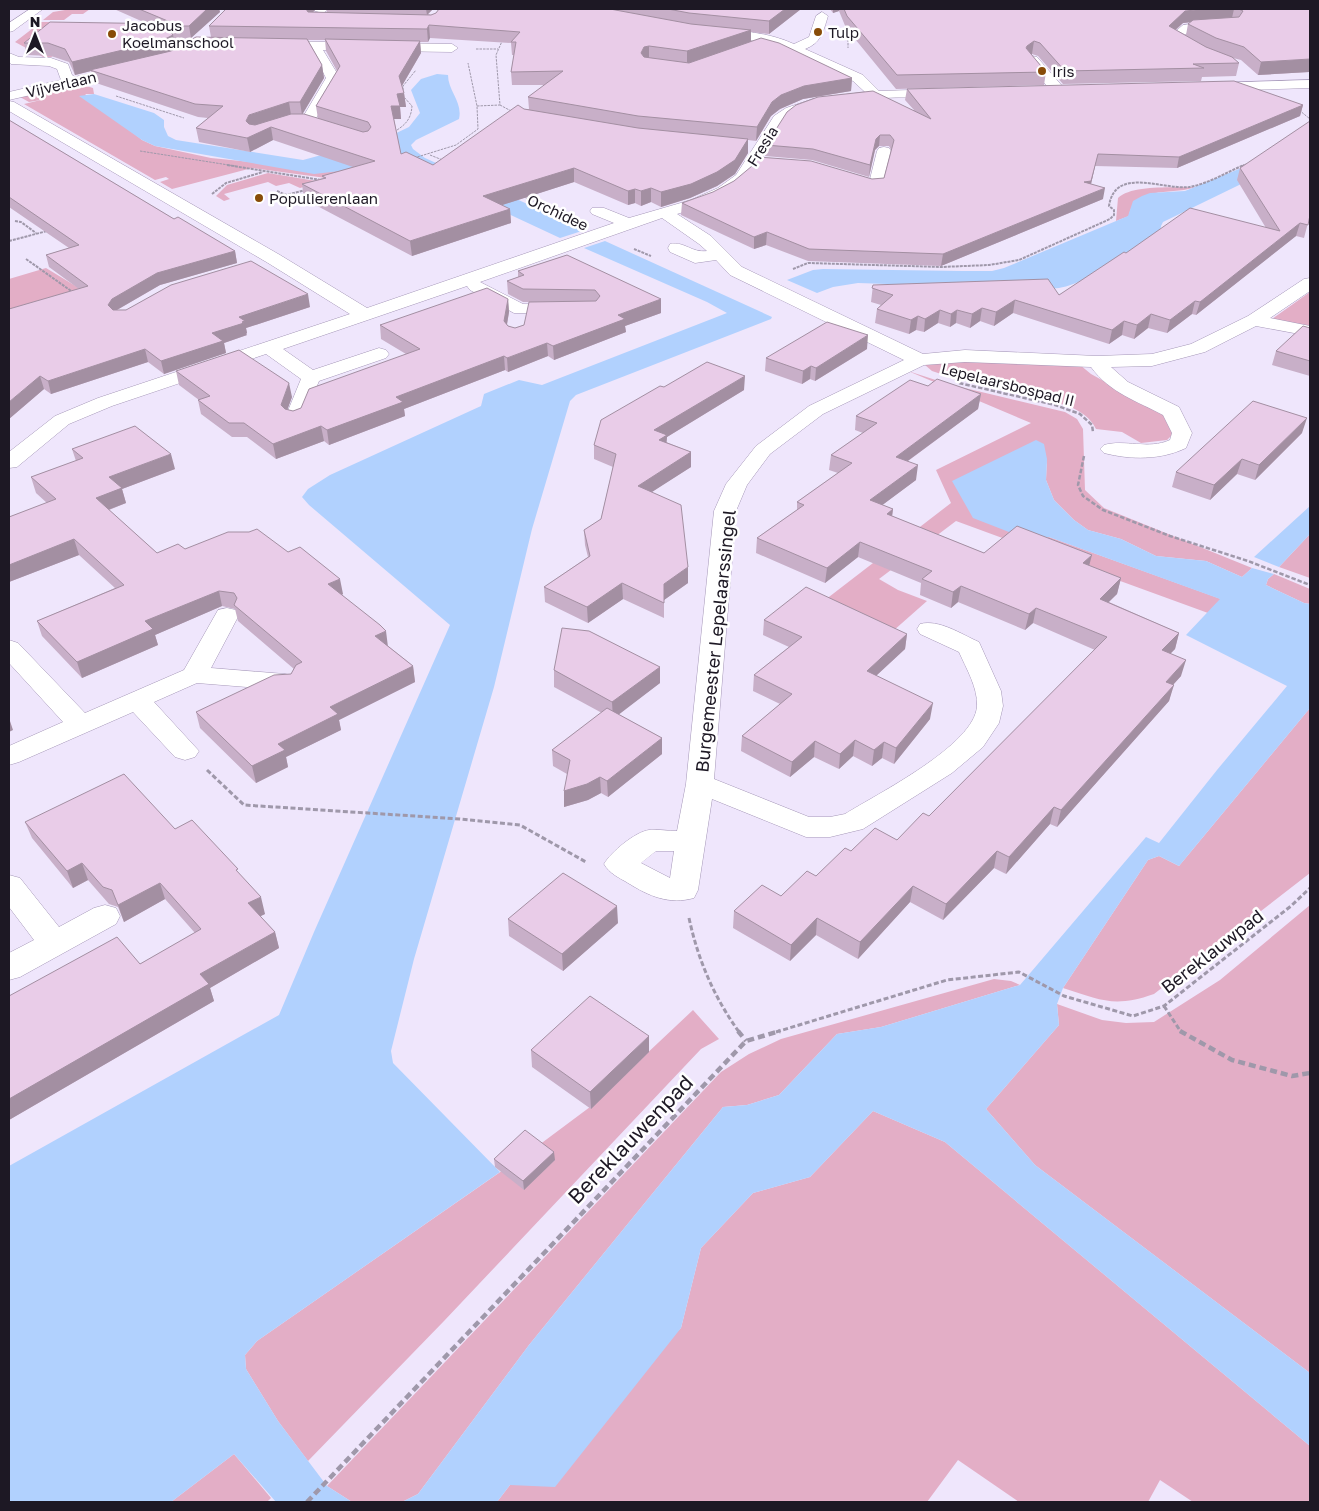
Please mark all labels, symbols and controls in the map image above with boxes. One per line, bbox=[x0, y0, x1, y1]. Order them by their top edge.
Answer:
north arrow bbox=[10, 10, 60, 60]
text: N bbox=[30, 13, 40, 30]
place label: Jacobus Koelmanschool bbox=[122, 16, 234, 51]
place label: Tulp bbox=[828, 23, 859, 41]
marker: Tulp bbox=[812, 26, 824, 38]
marker: Jacobus Koelmanschool bbox=[106, 28, 118, 40]
place label: Iris bbox=[1052, 62, 1075, 80]
marker: Iris bbox=[1036, 65, 1048, 77]
street label: Vijverlaan bbox=[24, 67, 98, 101]
street label: Fresia bbox=[743, 123, 781, 169]
place label: Populierenlaan bbox=[269, 189, 378, 207]
street label: Orchidee bbox=[525, 190, 591, 234]
marker: Populierenlaan bbox=[253, 192, 265, 204]
street label: Lepelaarsbospad II bbox=[939, 359, 1077, 409]
street label: Burgemeester Lepelaarssingel bbox=[690, 508, 740, 774]
street label: Bereklauwpad bbox=[1157, 904, 1267, 998]
street label: Bereklauwenpad bbox=[562, 1069, 698, 1209]

